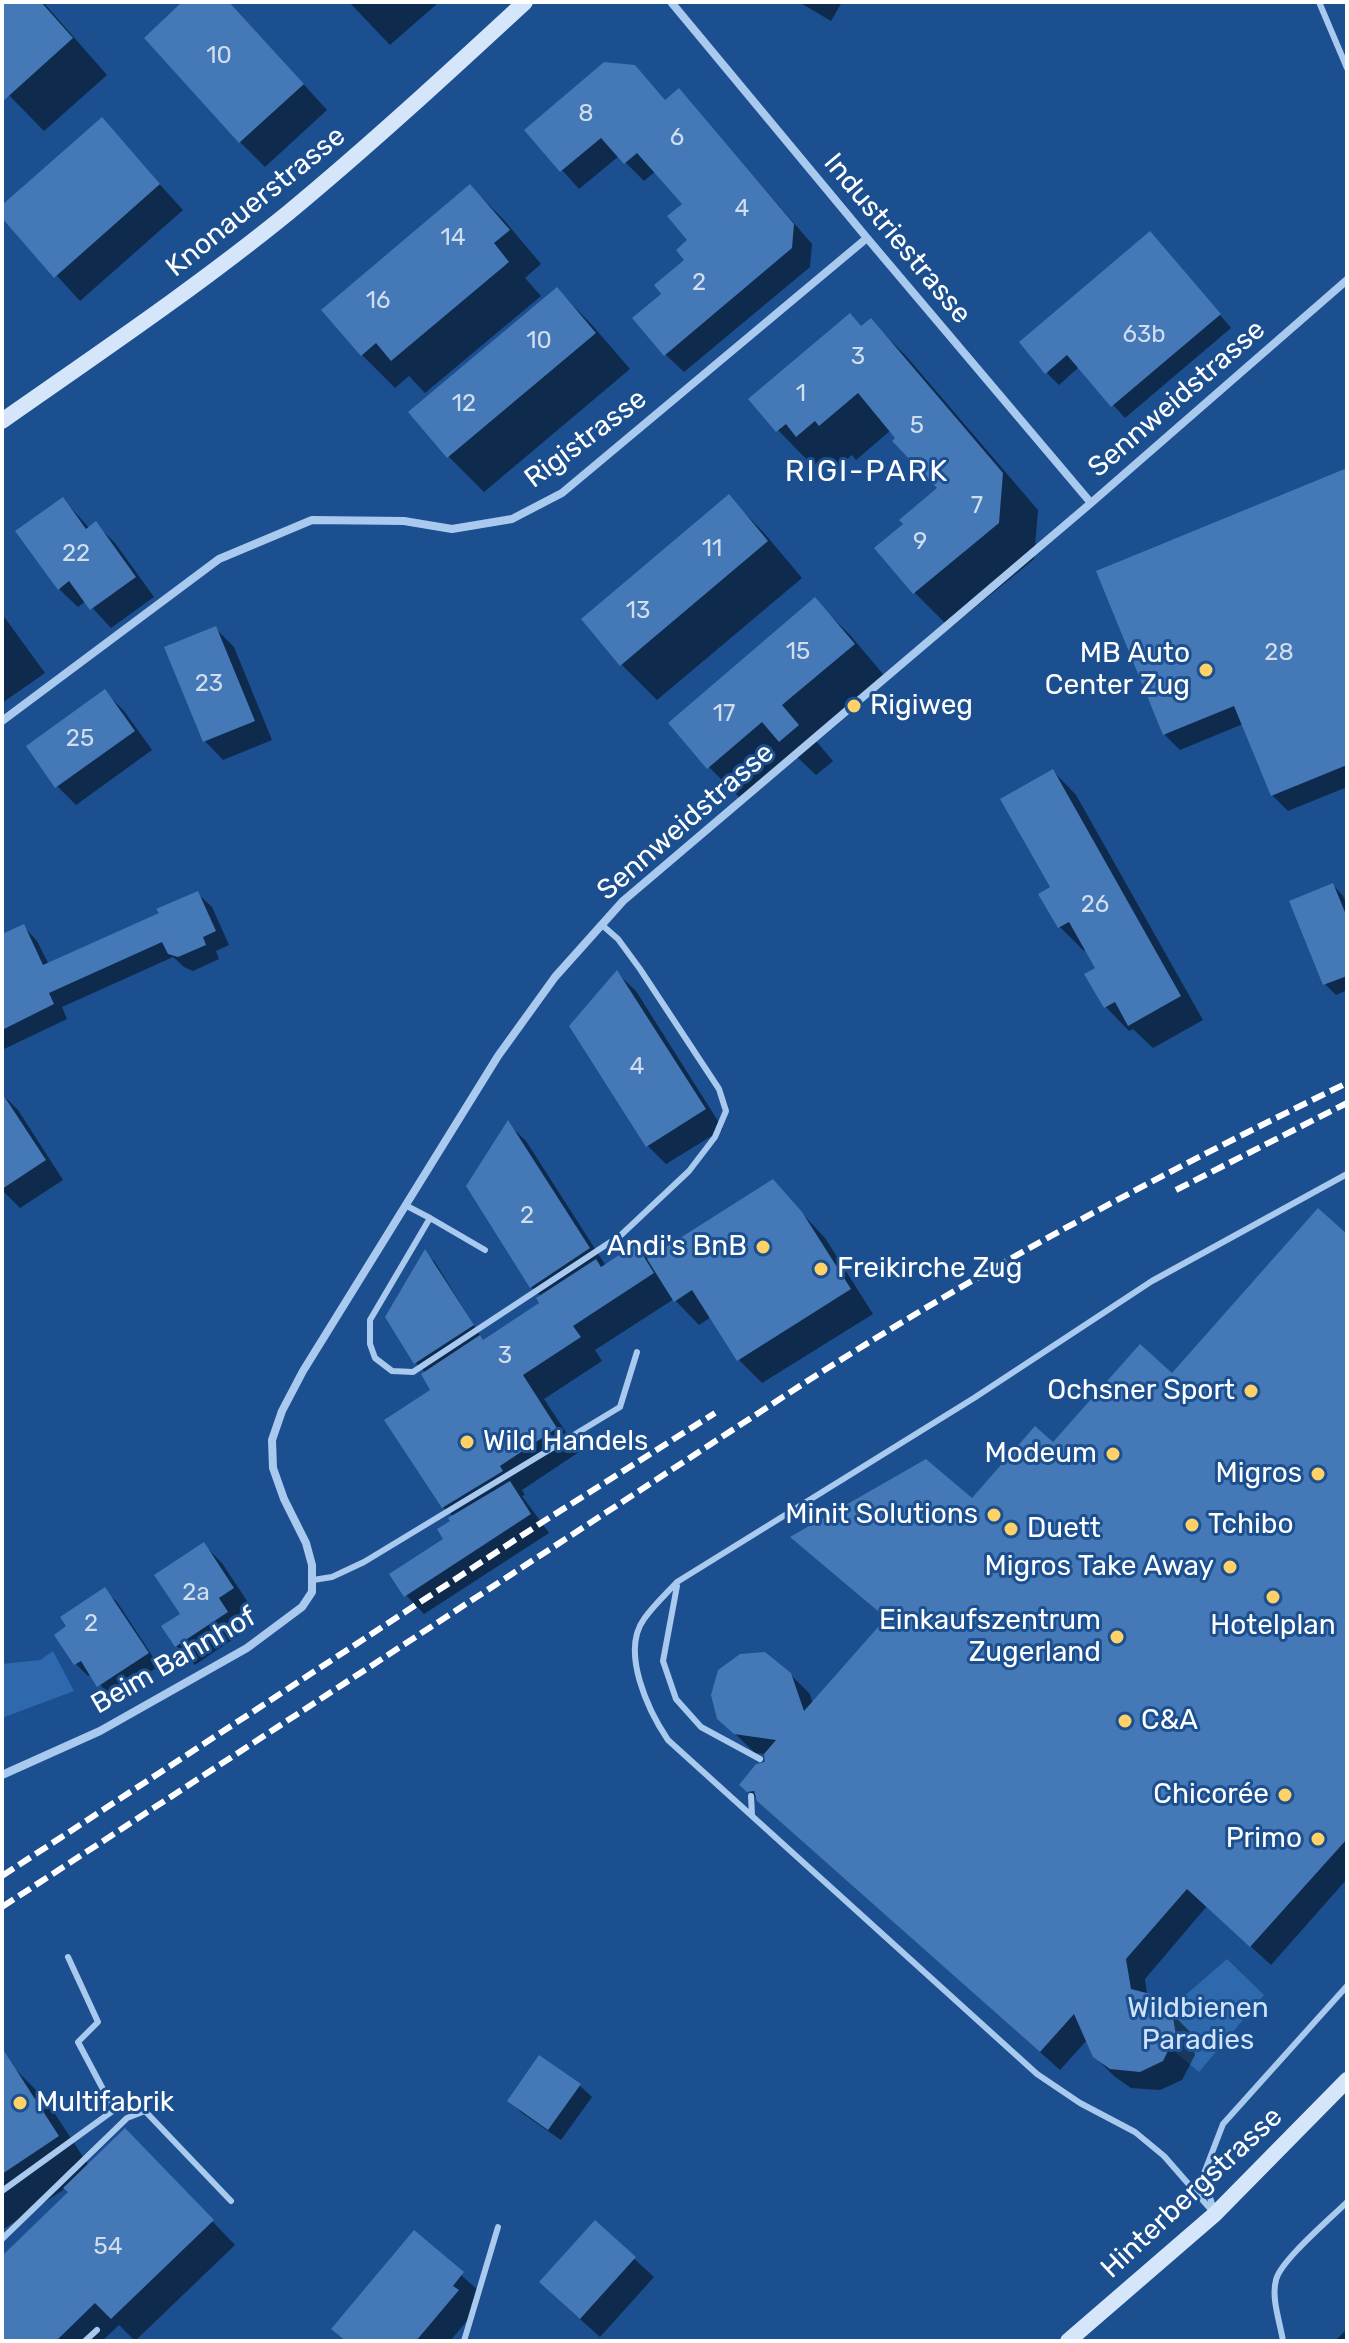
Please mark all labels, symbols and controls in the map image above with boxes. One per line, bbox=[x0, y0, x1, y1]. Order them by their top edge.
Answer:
house number: 10 bbox=[206, 42, 232, 70]
house number: 8 bbox=[578, 100, 594, 128]
street label: Knonauerstrasse bbox=[160, 119, 352, 285]
house number: 6 bbox=[670, 124, 684, 152]
street label: Industriestrasse bbox=[816, 147, 978, 331]
house number: 4 bbox=[735, 195, 749, 223]
house number: 14 bbox=[440, 224, 466, 252]
house number: 2 bbox=[692, 269, 706, 297]
house number: 16 bbox=[366, 287, 390, 315]
street label: Sennweidstrasse bbox=[1082, 313, 1272, 485]
house number: 63b bbox=[1122, 321, 1166, 349]
house number: 10 bbox=[526, 327, 552, 355]
house number: 3 bbox=[851, 343, 865, 371]
house number: 1 bbox=[796, 380, 806, 408]
street label: Rigistrasse bbox=[518, 382, 654, 496]
house number: 12 bbox=[452, 390, 476, 418]
house number: 5 bbox=[910, 412, 924, 440]
district label: RIGI-PARK bbox=[785, 454, 949, 490]
house number: 7 bbox=[971, 492, 983, 520]
house number: 9 bbox=[913, 528, 927, 556]
house number: 11 bbox=[702, 535, 722, 563]
house number: 22 bbox=[62, 540, 90, 568]
house number: 13 bbox=[626, 597, 650, 625]
place label: MB Auto Center Zug bbox=[1045, 637, 1190, 703]
house number: 15 bbox=[786, 638, 810, 666]
house number: 28 bbox=[1264, 639, 1294, 667]
marker: MB Auto Center Zug bbox=[1197, 661, 1215, 679]
house number: 23 bbox=[195, 670, 223, 698]
place label: Rigiweg bbox=[870, 689, 973, 723]
marker: Rigiweg bbox=[845, 697, 863, 715]
house number: 17 bbox=[713, 700, 735, 728]
house number: 25 bbox=[66, 725, 94, 753]
street label: Sennweidstrasse bbox=[591, 736, 781, 908]
house number: 26 bbox=[1081, 891, 1109, 919]
house number: 4 bbox=[630, 1053, 644, 1081]
house number: 2 bbox=[520, 1202, 534, 1230]
place label: Andi's BnB bbox=[607, 1230, 747, 1264]
marker: Andi's BnB bbox=[754, 1238, 772, 1256]
place label: Freikirche Zug bbox=[837, 1252, 1022, 1286]
marker: Freikirche Zug bbox=[812, 1260, 830, 1278]
house number: 3 bbox=[498, 1342, 512, 1370]
place label: Ochsner Sport bbox=[1047, 1374, 1235, 1408]
marker: Ochsner Sport bbox=[1242, 1382, 1260, 1400]
place label: Wild Handels bbox=[483, 1425, 648, 1459]
marker: Wild Handels bbox=[458, 1433, 476, 1451]
place label: Modeum bbox=[985, 1437, 1097, 1471]
marker: Modeum bbox=[1104, 1445, 1122, 1463]
place label: Migros bbox=[1216, 1457, 1302, 1491]
marker: Migros bbox=[1309, 1465, 1327, 1483]
place label: Minit Solutions bbox=[785, 1498, 978, 1532]
marker: Minit Solutions bbox=[985, 1506, 1003, 1524]
place label: Tchibo bbox=[1208, 1508, 1294, 1542]
place label: Duett bbox=[1027, 1512, 1101, 1546]
marker: Tchibo bbox=[1183, 1516, 1201, 1534]
marker: Duett bbox=[1002, 1520, 1020, 1538]
place label: Migros Take Away bbox=[984, 1550, 1214, 1584]
marker: Migros Take Away bbox=[1221, 1558, 1239, 1576]
house number: 2a bbox=[182, 1579, 210, 1607]
marker: Hotelplan bbox=[1264, 1588, 1282, 1606]
street label: Beim Bahnhof bbox=[86, 1600, 262, 1722]
place label: Einkaufszentrum Zugerland bbox=[879, 1604, 1101, 1670]
place label: Hotelplan bbox=[1210, 1609, 1336, 1643]
house number: 2 bbox=[84, 1610, 98, 1638]
marker: Einkaufszentrum Zugerland bbox=[1108, 1628, 1126, 1646]
place label: C&A bbox=[1141, 1704, 1198, 1738]
marker: C&A bbox=[1116, 1712, 1134, 1730]
place label: Chicorée bbox=[1153, 1778, 1269, 1812]
marker: Chicorée bbox=[1276, 1786, 1294, 1804]
place label: Primo bbox=[1226, 1822, 1302, 1856]
marker: Primo bbox=[1309, 1830, 1327, 1848]
park label: Wildbienen Paradies bbox=[1127, 1992, 1269, 2058]
place label: Multifabrik bbox=[36, 2086, 174, 2120]
marker: Multifabrik bbox=[11, 2094, 29, 2112]
street label: Hinterbergstrasse bbox=[1094, 2100, 1290, 2286]
house number: 54 bbox=[93, 2233, 123, 2261]

